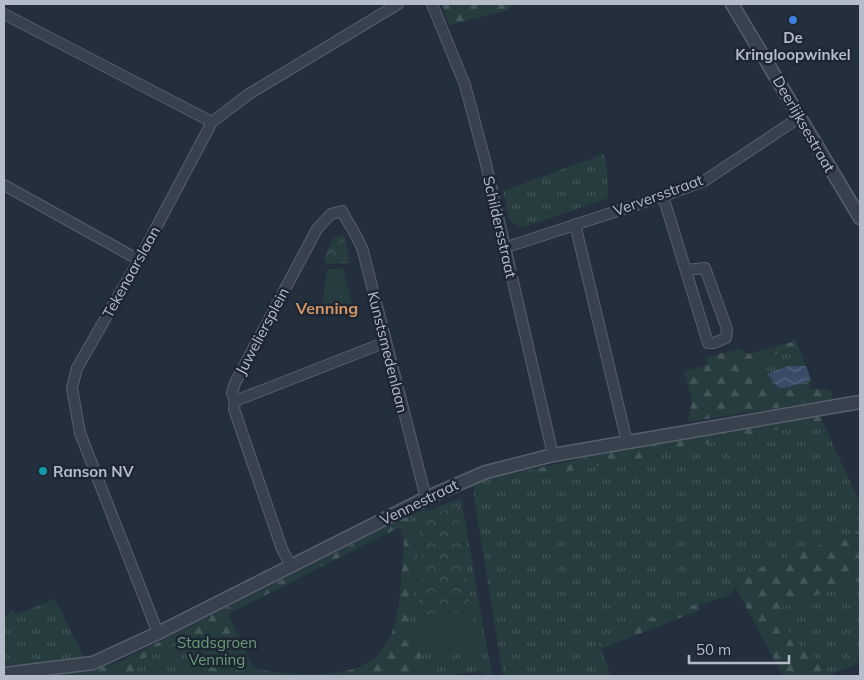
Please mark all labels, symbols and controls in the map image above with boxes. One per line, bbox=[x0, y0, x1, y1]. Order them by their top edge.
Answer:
marker: De Kringloopwinkel bbox=[787, 14, 799, 26]
place label: De Kringloopwinkel bbox=[735, 28, 851, 64]
street label: Deerlijksestraat bbox=[769, 72, 839, 176]
street label: Verversstraat bbox=[611, 170, 705, 220]
street label: Schildersstraat bbox=[479, 174, 521, 280]
street label: Tekenaarslaan bbox=[98, 223, 164, 321]
street label: Juweliersplein bbox=[231, 284, 293, 378]
street label: Kunstsmedenlaan bbox=[364, 289, 412, 415]
district label: Venning bbox=[295, 298, 358, 318]
place label: Ranson NV bbox=[53, 462, 134, 481]
marker: Ranson NV bbox=[37, 465, 49, 477]
street label: Vennestraat bbox=[377, 475, 461, 529]
scale bar bbox=[689, 632, 789, 664]
park label: Stadsgroen Venning bbox=[177, 633, 257, 669]
text: 50 m bbox=[696, 640, 731, 659]

